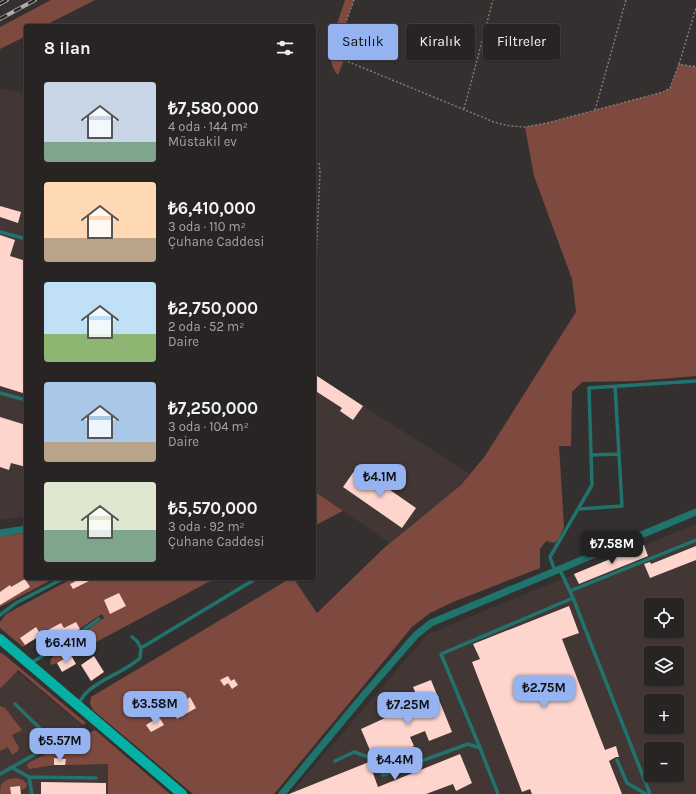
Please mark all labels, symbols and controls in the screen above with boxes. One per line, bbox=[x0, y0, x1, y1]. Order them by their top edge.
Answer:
chip: Satılık bbox=[328, 24, 398, 60]
chip: Kiralık bbox=[406, 24, 475, 60]
chip: Filtreler bbox=[483, 24, 560, 60]
icon: filters bbox=[274, 37, 296, 59]
text: 8 ilan bbox=[44, 38, 91, 58]
icon: home bbox=[76, 98, 124, 146]
text: ₺7,580,000 bbox=[168, 98, 259, 118]
text: 4 oda · 144 m² bbox=[168, 119, 248, 134]
text: Müstakil ev bbox=[168, 134, 237, 149]
icon: home bbox=[76, 198, 124, 246]
text: ₺6,410,000 bbox=[168, 198, 256, 218]
text: 3 oda · 110 m² bbox=[168, 219, 246, 234]
text: Çuhane Caddesi bbox=[168, 234, 264, 249]
icon: home bbox=[76, 298, 124, 346]
text: ₺2,750,000 bbox=[168, 298, 258, 318]
text: 2 oda · 52 m² bbox=[168, 319, 244, 334]
text: Daire bbox=[168, 334, 199, 349]
icon: home bbox=[76, 398, 124, 446]
text: ₺7,250,000 bbox=[168, 398, 258, 418]
text: 3 oda · 104 m² bbox=[168, 419, 249, 434]
text: Daire bbox=[168, 434, 199, 449]
pin: ₺4.1M bbox=[352, 464, 408, 498]
text: ₺4.1M bbox=[363, 469, 397, 484]
icon: home bbox=[76, 498, 124, 546]
text: ₺5,570,000 bbox=[168, 498, 258, 518]
text: 3 oda · 92 m² bbox=[168, 519, 245, 534]
pin: ₺7.58M bbox=[579, 531, 645, 565]
text: Çuhane Caddesi bbox=[168, 534, 264, 549]
text: ₺7.58M bbox=[590, 536, 634, 551]
map controls bbox=[644, 598, 684, 782]
button: locate bbox=[644, 598, 684, 638]
pin: ₺6.41M bbox=[33, 630, 99, 664]
text: ₺6.41M bbox=[45, 635, 87, 650]
button: layers bbox=[644, 646, 684, 686]
pin: ₺2.75M bbox=[511, 675, 577, 709]
text: ₺2.75M bbox=[522, 680, 566, 695]
pin: ₺3.58M bbox=[122, 691, 188, 725]
pin: ₺7.25M bbox=[375, 692, 441, 726]
button: + bbox=[644, 694, 684, 734]
text: ₺3.58M bbox=[132, 696, 178, 711]
text: ₺7.25M bbox=[386, 697, 430, 712]
pin: ₺5.57M bbox=[27, 728, 93, 762]
text: ₺5.57M bbox=[38, 733, 82, 748]
button: − bbox=[644, 742, 684, 782]
pin: ₺4.4M bbox=[367, 747, 423, 781]
text: ₺4.4M bbox=[376, 752, 414, 767]

